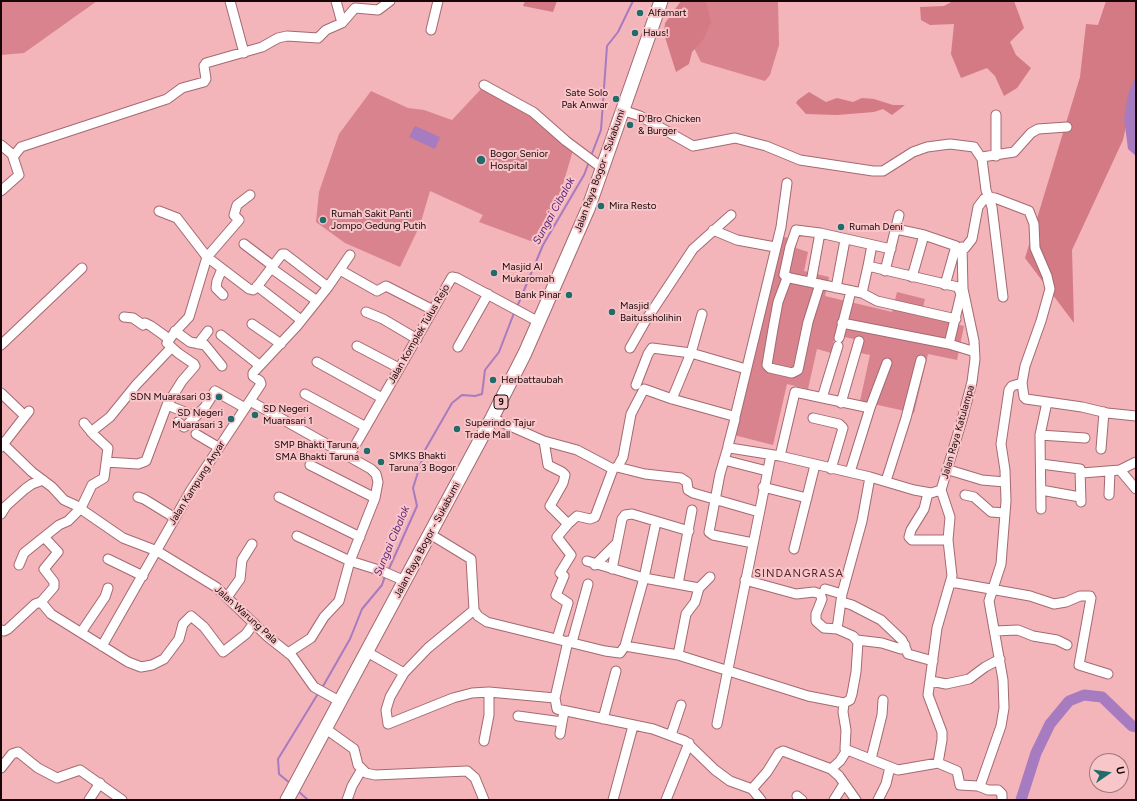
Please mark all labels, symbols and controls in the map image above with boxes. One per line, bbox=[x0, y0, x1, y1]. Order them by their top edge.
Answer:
place label: Alfamart bbox=[648, 7, 686, 19]
marker: Alfamart bbox=[635, 8, 645, 18]
place label: Haus! bbox=[643, 27, 669, 39]
marker: Haus! bbox=[630, 28, 640, 38]
place label: Sate Solo Pak Anwar bbox=[561, 87, 608, 110]
marker: Sate Solo Pak Anwar bbox=[611, 94, 621, 104]
street label: Jalan Raya Bogor - Sukabumi bbox=[572, 108, 628, 234]
place label: D'Bro Chicken & Burger bbox=[638, 113, 701, 136]
marker: D'Bro Chicken & Burger bbox=[625, 120, 635, 130]
place label: Bogor Senior Hospital bbox=[490, 148, 548, 172]
marker: Bogor Senior Hospital bbox=[475, 154, 487, 166]
water label: Sungai Cibalok bbox=[530, 175, 578, 247]
place label: Mira Resto bbox=[609, 200, 657, 212]
marker: Mira Resto bbox=[596, 201, 606, 211]
place label: Rumah Sakit Panti Jompo Gedung Putih bbox=[331, 208, 426, 232]
marker: Rumah Sakit Panti Jompo Gedung Putih bbox=[318, 215, 328, 225]
place label: Rumah Deni bbox=[849, 221, 903, 233]
marker: Rumah Deni bbox=[836, 222, 846, 232]
place label: Masjid Al Mukaromah bbox=[502, 261, 554, 284]
marker: Masjid Al Mukaromah bbox=[489, 268, 499, 278]
street label: Jalan Komplek Tulus Rejo bbox=[386, 282, 452, 386]
place label: Bank Pinar bbox=[515, 289, 561, 301]
marker: Bank Pinar bbox=[564, 290, 574, 300]
place label: Masjid Baitussholihin bbox=[620, 300, 682, 324]
marker: Masjid Baitussholihin bbox=[607, 307, 617, 317]
place label: Herbattaubah bbox=[501, 374, 563, 386]
marker: Herbattaubah bbox=[488, 375, 498, 385]
street label: Jalan Raya Katulampa bbox=[939, 384, 977, 480]
place label: SDN Muarasari 03 bbox=[130, 391, 211, 403]
marker: SDN Muarasari 03 bbox=[214, 392, 224, 402]
road number: 9 bbox=[494, 395, 508, 409]
place label: SD Negeri Muarasari 1 bbox=[263, 403, 313, 426]
place label: SD Negeri Muarasari 3 bbox=[172, 407, 223, 430]
marker: SD Negeri Muarasari 1 bbox=[250, 410, 260, 420]
marker: SD Negeri Muarasari 3 bbox=[226, 414, 236, 424]
place label: Superindo Tajur Trade Mall bbox=[465, 417, 535, 440]
marker: Superindo Tajur Trade Mall bbox=[452, 424, 462, 434]
street label: Jalan Kampung Anyar bbox=[166, 439, 228, 527]
place label: SMP Bhakti Taruna, SMA Bhakti Taruna bbox=[274, 439, 359, 462]
marker: SMP Bhakti Taruna, SMA Bhakti Taruna bbox=[362, 446, 372, 456]
place label: SMKS Bhakti Taruna 3 Bogor bbox=[389, 450, 456, 474]
marker: SMKS Bhakti Taruna 3 Bogor bbox=[376, 457, 386, 467]
street label: Jalan Raya Bogor - Sukabumi bbox=[391, 480, 463, 600]
water label: Sungai Cibalok bbox=[371, 504, 413, 578]
district label: SINDANGRASA bbox=[754, 567, 844, 581]
street label: Jalan Warung Pala bbox=[212, 583, 280, 647]
north arrow bbox=[1089, 753, 1129, 793]
text: U bbox=[1113, 765, 1127, 776]

